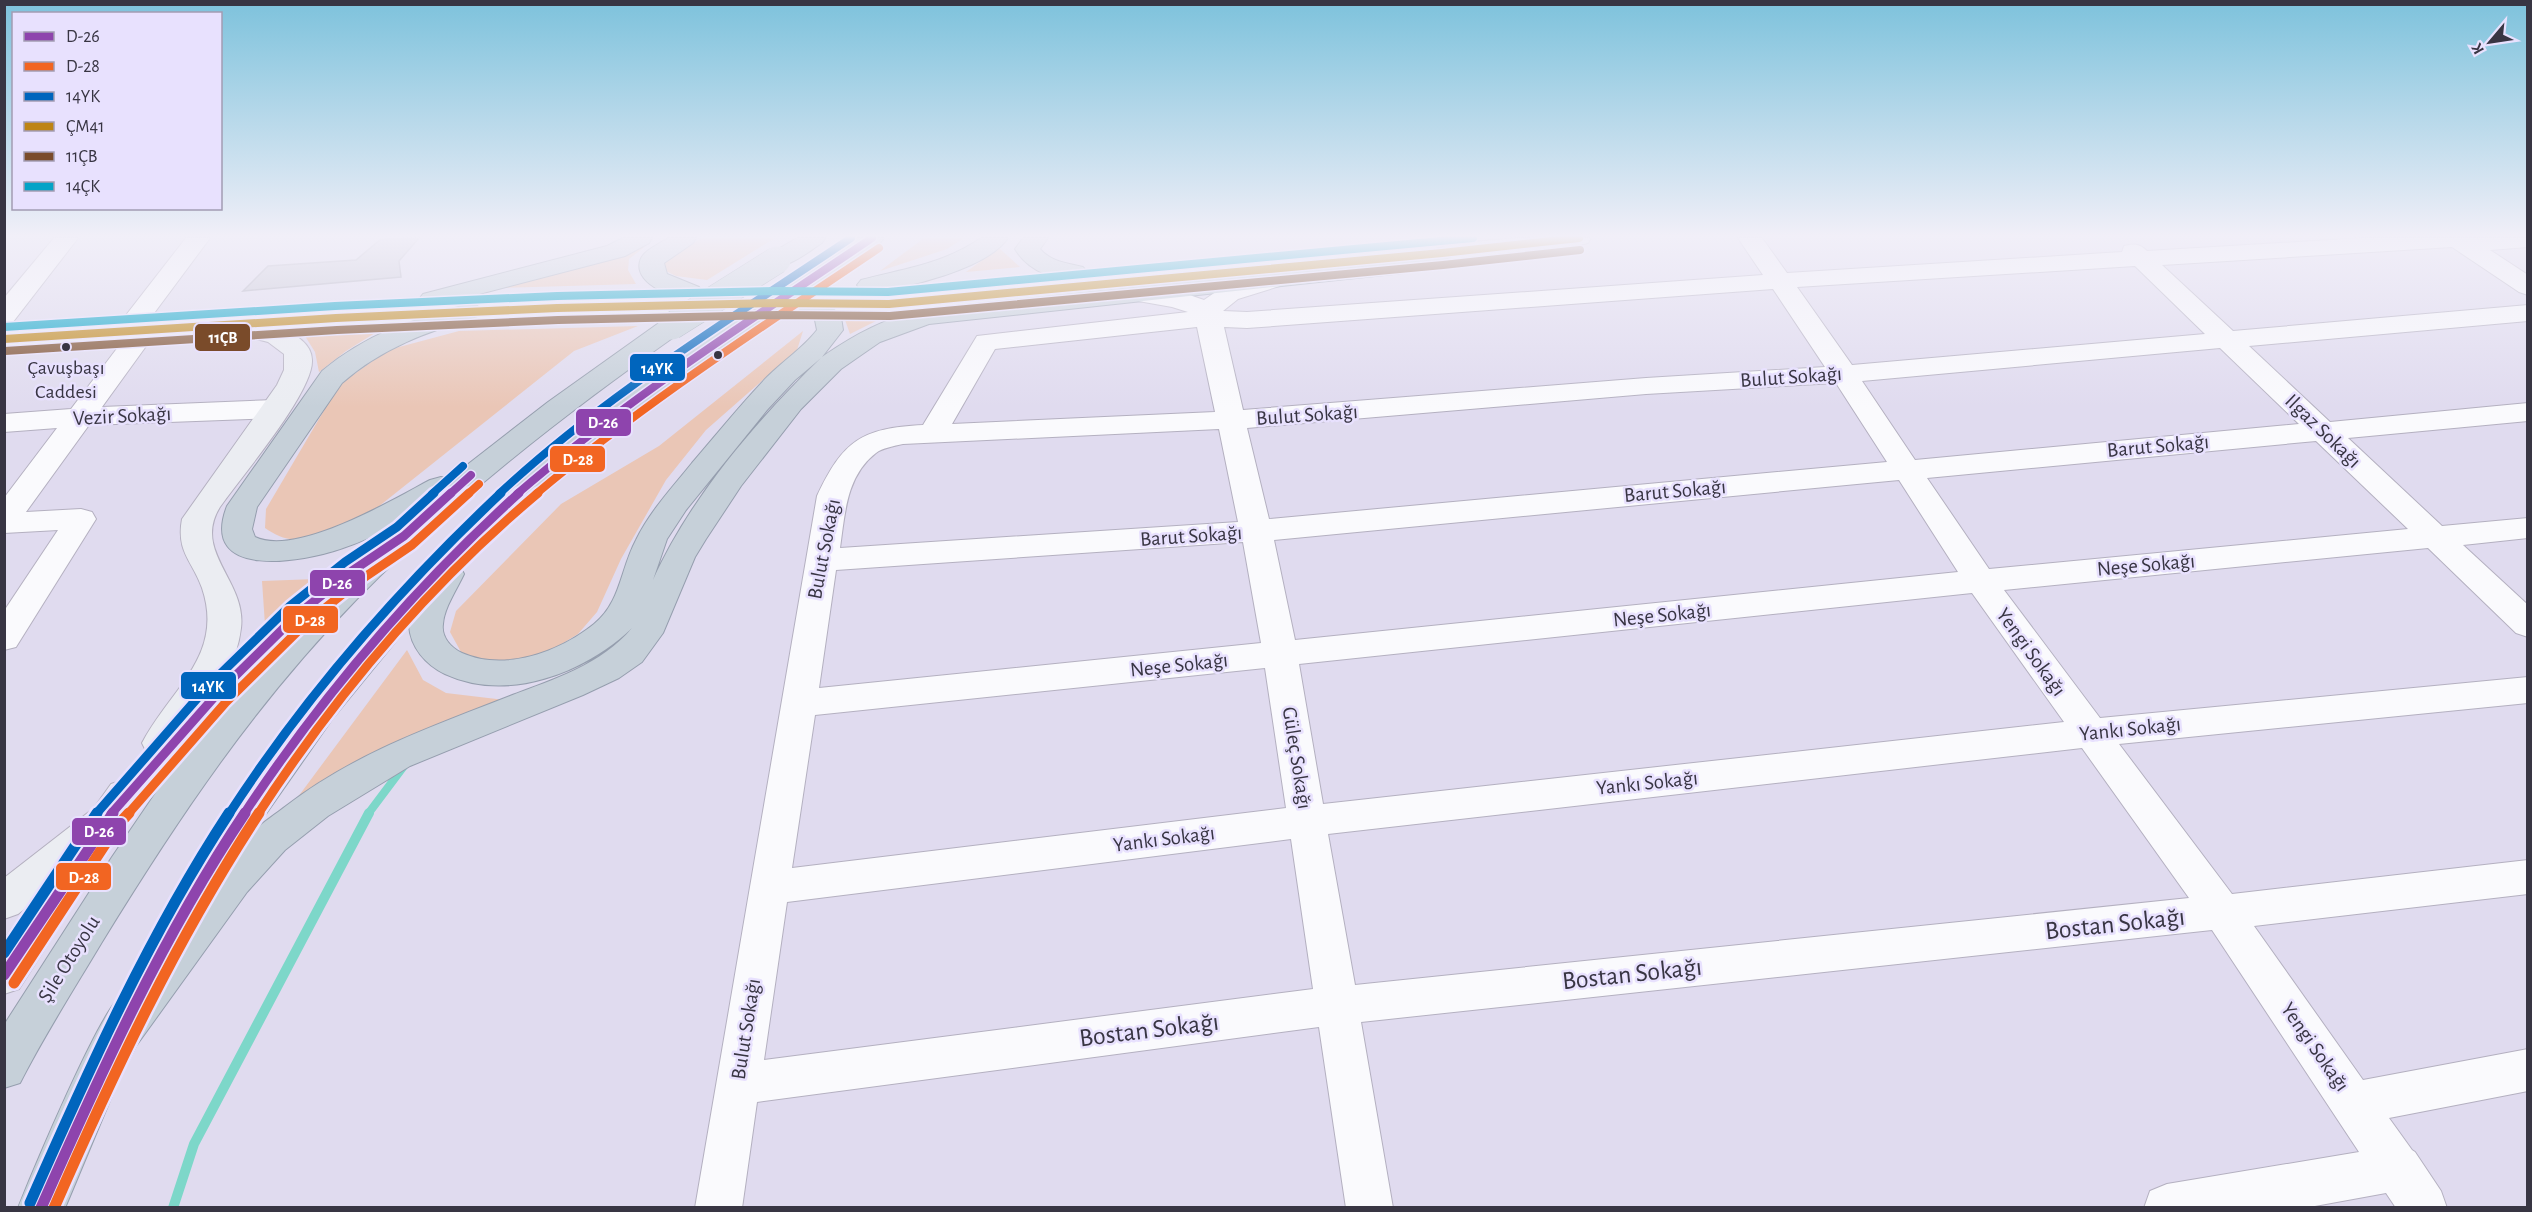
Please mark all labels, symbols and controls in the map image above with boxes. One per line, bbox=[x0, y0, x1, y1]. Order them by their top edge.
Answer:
legend bbox=[12, 12, 222, 210]
north arrow bbox=[2460, 12, 2520, 72]
text: D-26 bbox=[66, 28, 100, 46]
text: K bbox=[2468, 40, 2487, 57]
text: D-28 bbox=[66, 58, 100, 76]
text: 14YK bbox=[66, 88, 100, 106]
text: ÇM41 bbox=[66, 118, 104, 136]
text: 11ÇB bbox=[66, 148, 97, 166]
text: 14ÇK bbox=[66, 178, 100, 196]
line badge: 11ÇB bbox=[194, 323, 251, 352]
text: 11ÇB bbox=[208, 330, 238, 346]
marker: Çavuşbaşı Caddesi bbox=[60, 341, 72, 353]
unlabelled marker bbox=[712, 349, 724, 361]
line badge: 14YK bbox=[629, 353, 686, 382]
place label: Çavuşbaşı Caddesi bbox=[27, 358, 105, 402]
text: 14YK bbox=[641, 361, 674, 377]
street label: Bulut Sokağı bbox=[1739, 363, 1843, 391]
street label: Ilgaz Sokağı bbox=[2281, 390, 2365, 472]
street label: Bulut Sokağı bbox=[1255, 401, 1359, 429]
street label: Vezir Sokağı bbox=[72, 403, 172, 429]
line badge: D-26 bbox=[575, 408, 632, 437]
text: D-26 bbox=[588, 415, 619, 431]
street label: Barut Sokağı bbox=[2106, 431, 2210, 461]
line badge: D-28 bbox=[549, 445, 606, 473]
text: D-28 bbox=[563, 452, 593, 468]
street label: Barut Sokağı bbox=[1623, 476, 1727, 506]
street label: Bulut Sokağı bbox=[804, 497, 844, 601]
street label: Barut Sokağı bbox=[1139, 522, 1243, 550]
street label: Neşe Sokağı bbox=[2096, 550, 2196, 580]
line badge: D-26 bbox=[309, 569, 366, 597]
text: D-26 bbox=[322, 576, 353, 592]
street label: Neşe Sokağı bbox=[1612, 599, 1712, 631]
street label: Yengi Sokağı bbox=[1992, 604, 2070, 700]
line badge: D-28 bbox=[282, 605, 339, 634]
text: D-28 bbox=[295, 613, 325, 629]
street label: Neşe Sokağı bbox=[1129, 649, 1229, 681]
line badge: 14YK bbox=[180, 671, 237, 700]
text: 14YK bbox=[192, 679, 225, 695]
street label: Güleç Sokağı bbox=[1279, 705, 1315, 811]
street label: Yankı Sokağı bbox=[2078, 713, 2182, 745]
street label: Yankı Sokağı bbox=[1595, 767, 1699, 799]
line badge: D-26 bbox=[71, 817, 127, 846]
street label: Yankı Sokağı bbox=[1112, 822, 1216, 856]
text: D-26 bbox=[84, 824, 115, 840]
line badge: D-28 bbox=[55, 862, 112, 891]
text: D-28 bbox=[69, 870, 99, 886]
street label: Bostan Sokağı bbox=[2044, 904, 2186, 944]
street label: Şile Otoyolu bbox=[34, 912, 104, 1006]
street label: Bostan Sokağı bbox=[1561, 954, 1703, 994]
street label: Bulut Sokağı bbox=[728, 977, 764, 1081]
street label: Yengi Sokağı bbox=[2277, 999, 2353, 1095]
street label: Bostan Sokağı bbox=[1078, 1009, 1220, 1051]

